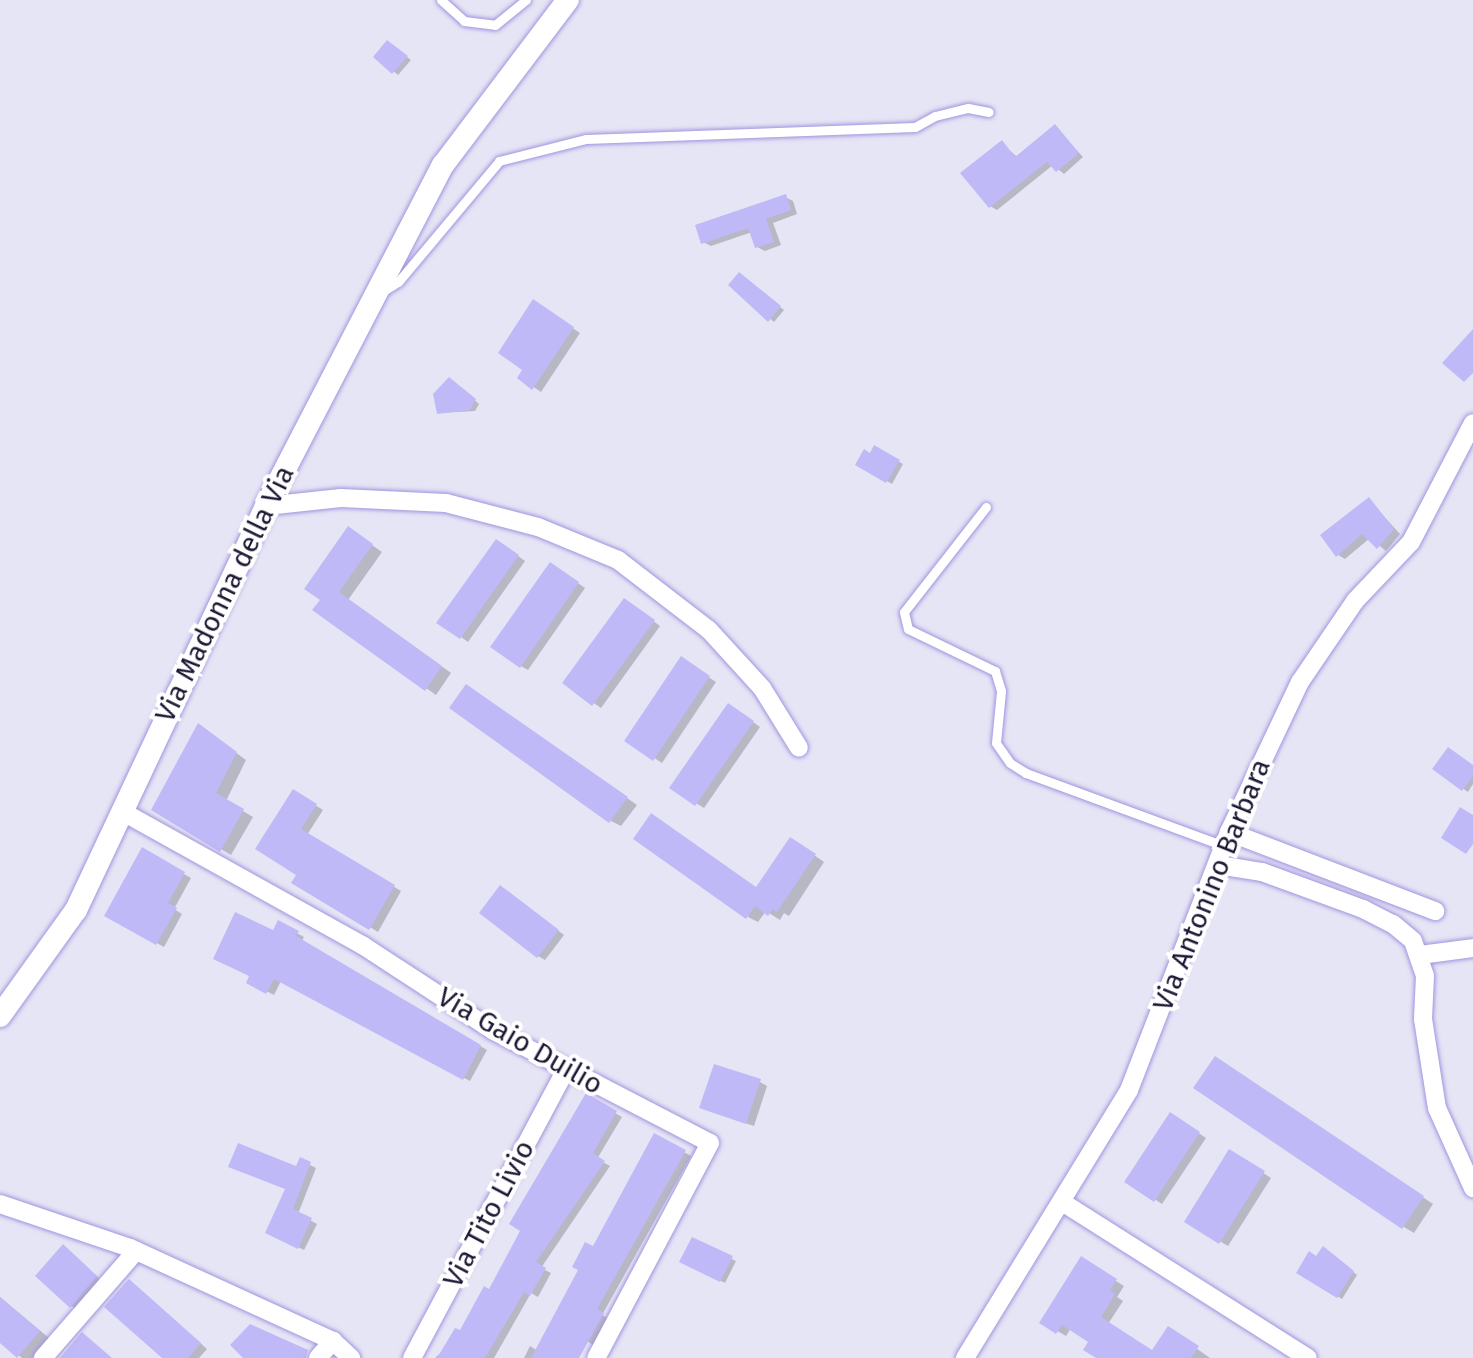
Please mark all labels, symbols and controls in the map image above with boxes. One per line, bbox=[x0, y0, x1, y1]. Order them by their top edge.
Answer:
street label: Via Madonna della Via bbox=[148, 460, 302, 728]
street label: Via Antonino Barbara bbox=[1146, 754, 1278, 1016]
street label: Via Gaio Duilio bbox=[431, 980, 609, 1102]
street label: Via Tito Livio bbox=[436, 1135, 542, 1293]

